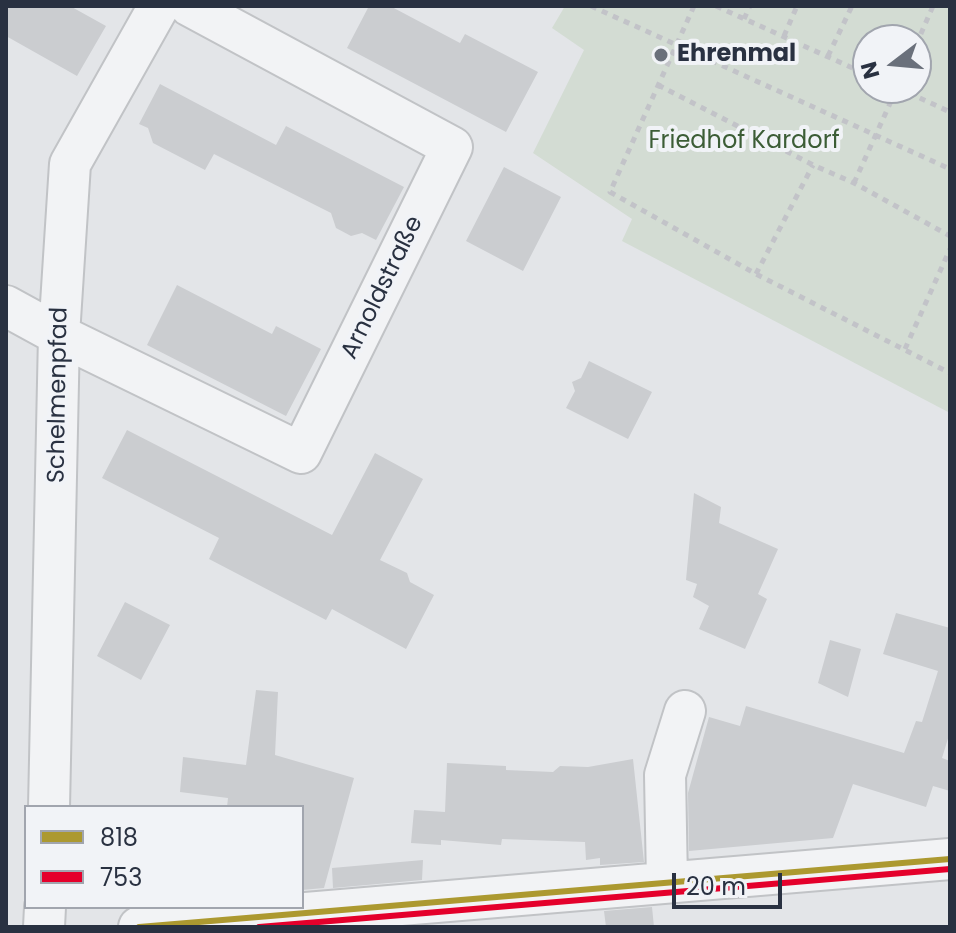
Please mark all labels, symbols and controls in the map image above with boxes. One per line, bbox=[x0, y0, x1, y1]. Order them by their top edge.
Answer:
north arrow bbox=[852, 24, 932, 104]
place label: Ehrenmal bbox=[677, 41, 796, 69]
marker: Ehrenmal bbox=[652, 46, 670, 64]
text: N bbox=[853, 58, 888, 82]
park label: Friedhof Kardorf bbox=[648, 128, 840, 156]
street label: Arnoldstraße bbox=[336, 212, 430, 364]
street label: Schelmenpfad bbox=[43, 307, 75, 483]
legend bbox=[24, 805, 304, 909]
text: 818 bbox=[100, 821, 138, 854]
scale bar bbox=[676, 857, 786, 907]
text: 753 bbox=[100, 861, 142, 894]
text: 20 m bbox=[686, 870, 746, 903]

